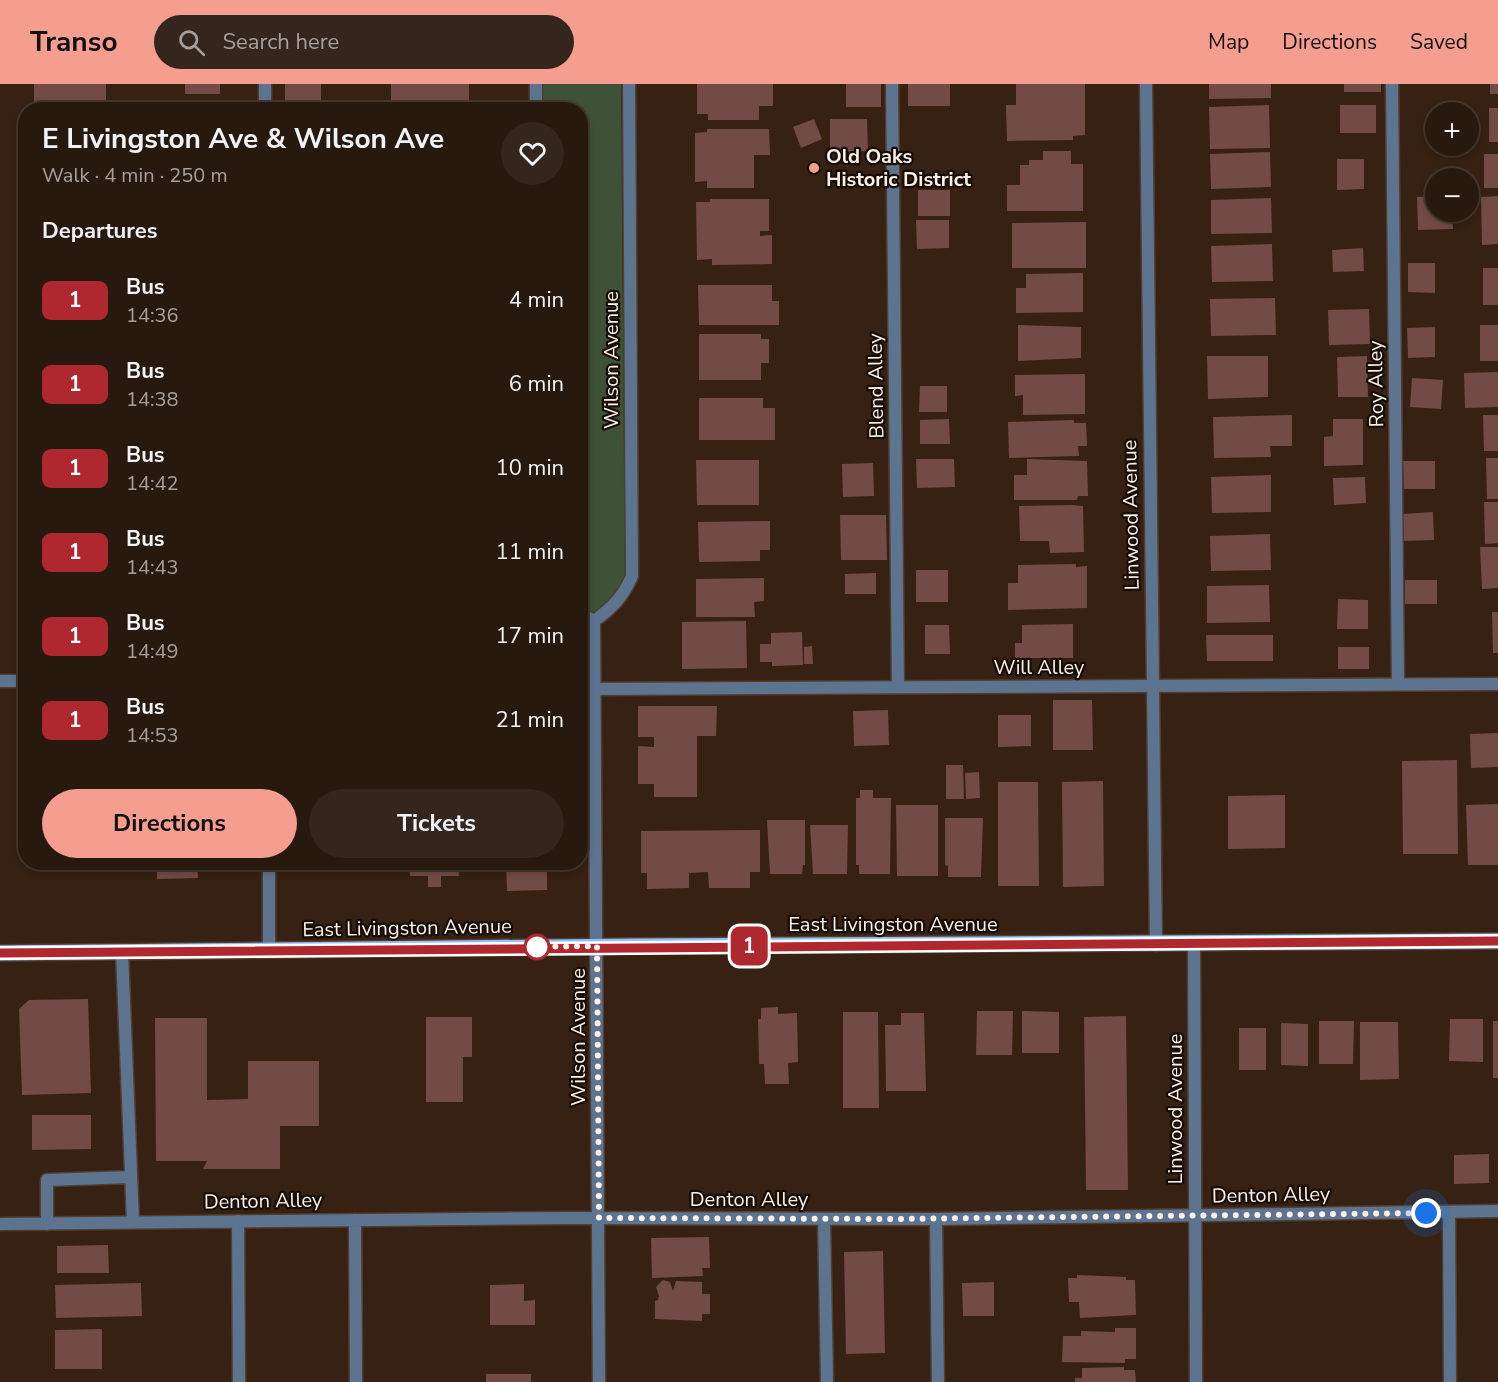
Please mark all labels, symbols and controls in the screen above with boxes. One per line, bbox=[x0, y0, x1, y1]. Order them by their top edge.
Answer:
search box bbox=[154, 15, 574, 69]
text: Transo bbox=[30, 23, 118, 61]
icon: search bbox=[175, 26, 208, 59]
text: Search here bbox=[223, 27, 339, 57]
text: Map bbox=[1208, 28, 1249, 56]
text: Directions bbox=[1282, 28, 1377, 56]
text: Saved bbox=[1410, 28, 1468, 56]
map controls bbox=[1425, 102, 1479, 222]
button: + bbox=[1425, 102, 1479, 156]
text: E Livingston Ave & Wilson Ave bbox=[42, 120, 444, 158]
button: heart bbox=[501, 122, 564, 185]
place label: Old Oaks Historic District bbox=[826, 143, 971, 193]
marker: Old Oaks Historic District bbox=[807, 161, 821, 175]
text: Walk · 4 min · 250 m bbox=[42, 162, 228, 189]
button: − bbox=[1425, 168, 1479, 222]
text: Departures bbox=[42, 216, 157, 246]
text: Bus bbox=[126, 272, 165, 302]
text: 4 min bbox=[509, 285, 564, 315]
text: 1 bbox=[69, 286, 81, 314]
street label: Wilson Avenue bbox=[598, 291, 625, 429]
text: 14:36 bbox=[126, 302, 179, 329]
street label: Blend Alley bbox=[862, 332, 890, 439]
street label: Roy Alley bbox=[1362, 340, 1390, 428]
text: Bus bbox=[126, 356, 165, 386]
text: 6 min bbox=[509, 369, 564, 399]
text: 1 bbox=[69, 370, 81, 398]
text: 14:38 bbox=[126, 386, 179, 413]
text: Bus bbox=[126, 440, 165, 470]
street label: Linwood Avenue bbox=[1116, 440, 1146, 590]
text: 10 min bbox=[496, 453, 564, 483]
text: 1 bbox=[69, 454, 81, 482]
text: 14:42 bbox=[126, 470, 179, 497]
text: Bus bbox=[126, 524, 165, 554]
text: 11 min bbox=[496, 537, 564, 567]
text: 1 bbox=[69, 538, 81, 566]
text: 14:43 bbox=[126, 554, 179, 581]
text: Bus bbox=[126, 608, 165, 638]
text: 17 min bbox=[496, 621, 564, 651]
text: 1 bbox=[69, 622, 81, 650]
text: 14:49 bbox=[126, 638, 179, 665]
street label: Will Alley bbox=[994, 654, 1085, 681]
text: Bus bbox=[126, 692, 165, 722]
text: 21 min bbox=[496, 705, 564, 735]
text: 1 bbox=[69, 706, 81, 734]
text: 14:53 bbox=[126, 722, 179, 749]
button: Directions bbox=[42, 789, 297, 858]
button: Tickets bbox=[309, 789, 564, 858]
street label: East Livingston Avenue bbox=[788, 911, 998, 938]
street label: East Livingston Avenue bbox=[302, 913, 512, 943]
line badge: 1 bbox=[730, 926, 768, 966]
text: 1 bbox=[743, 932, 755, 960]
unlabelled marker bbox=[524, 934, 550, 960]
street label: Wilson Avenue bbox=[565, 968, 592, 1106]
street label: Linwood Avenue bbox=[1162, 1034, 1189, 1184]
street label: Denton Alley bbox=[1212, 1180, 1331, 1210]
street label: Denton Alley bbox=[204, 1186, 323, 1216]
street label: Denton Alley bbox=[690, 1186, 809, 1213]
your location bbox=[1411, 1198, 1441, 1228]

